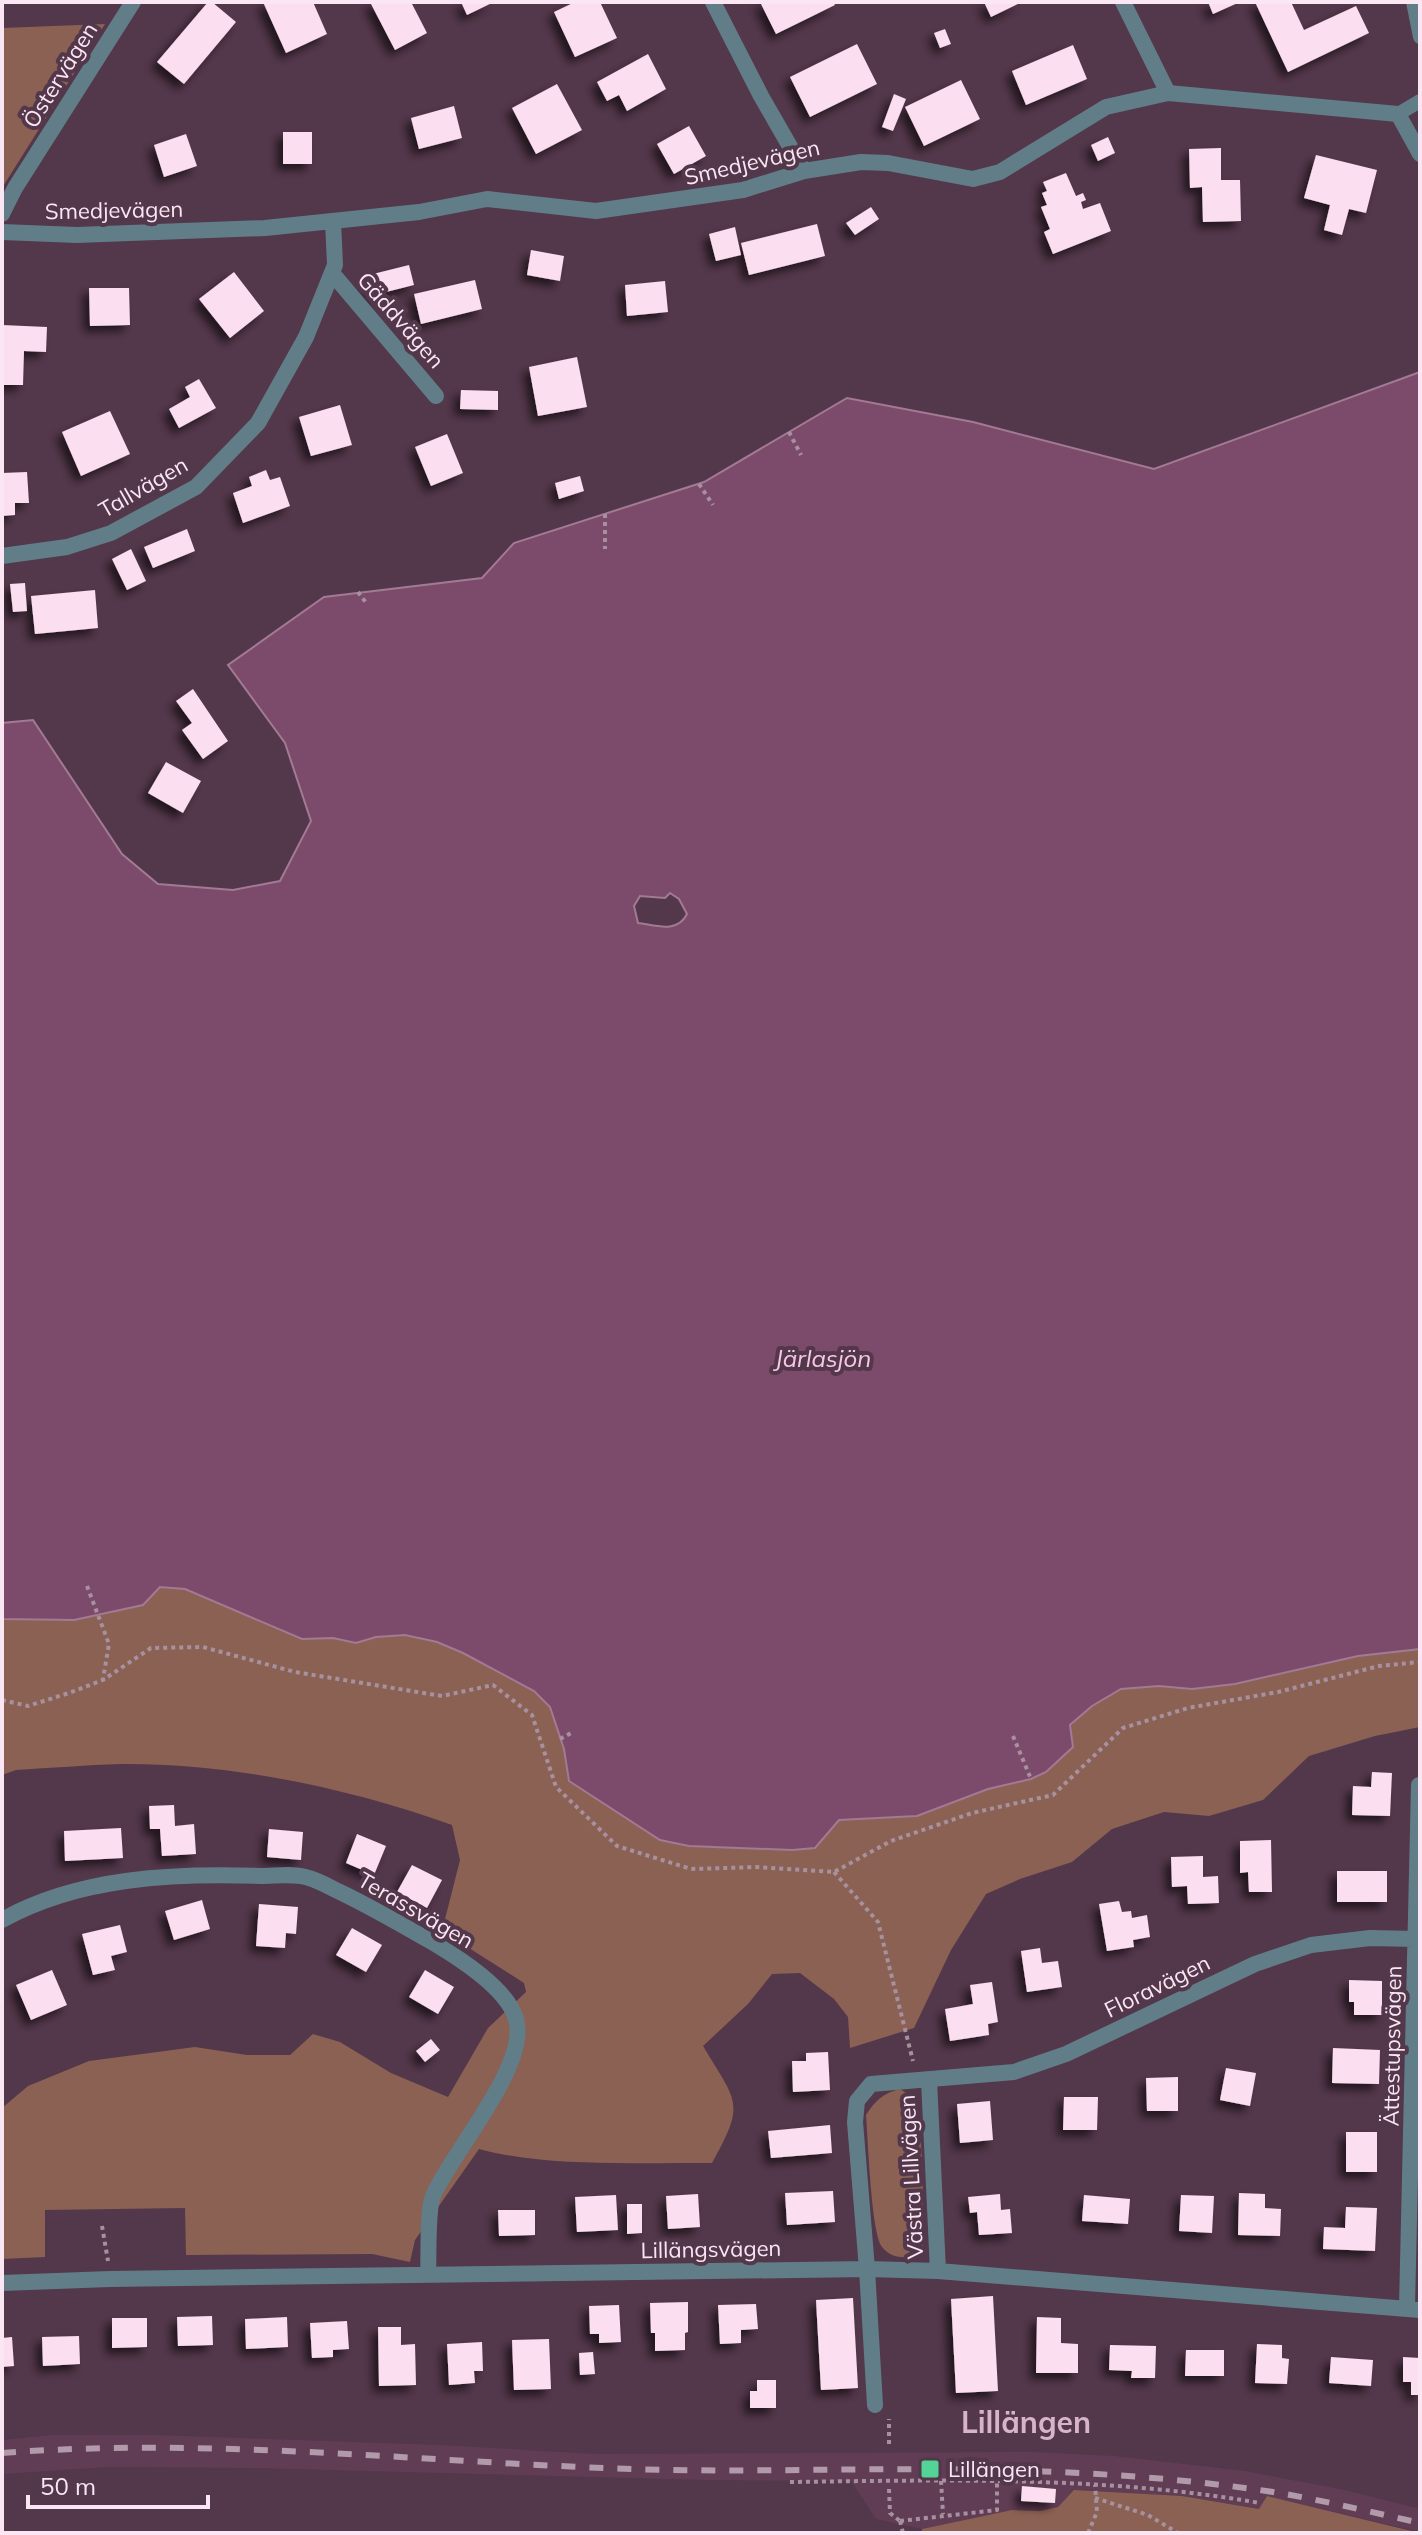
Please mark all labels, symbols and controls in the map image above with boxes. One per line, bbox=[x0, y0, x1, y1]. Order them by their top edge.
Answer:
street label: Östervägen bbox=[17, 17, 103, 133]
street label: Smedjevägen bbox=[681, 133, 823, 191]
street label: Smedjevägen bbox=[45, 195, 183, 225]
street label: Gäddvägen bbox=[351, 266, 451, 374]
street label: Tallvägen bbox=[93, 450, 193, 524]
water label: Järlasjön bbox=[773, 1343, 871, 1373]
street label: Terassvägen bbox=[353, 1866, 479, 1954]
street label: Floravägen bbox=[1100, 1948, 1214, 2024]
street label: Ättestupsvägen bbox=[1377, 1965, 1407, 2127]
street label: Västra Lillvägen bbox=[893, 2094, 929, 2260]
street label: Lillängsvägen bbox=[640, 2234, 782, 2264]
district label: Lillängen bbox=[961, 2403, 1091, 2441]
place label: Lillängen bbox=[948, 2455, 1040, 2483]
marker: Lillängen bbox=[919, 2458, 941, 2480]
scale bar bbox=[28, 2459, 208, 2509]
text: 50 m bbox=[40, 2471, 96, 2501]

